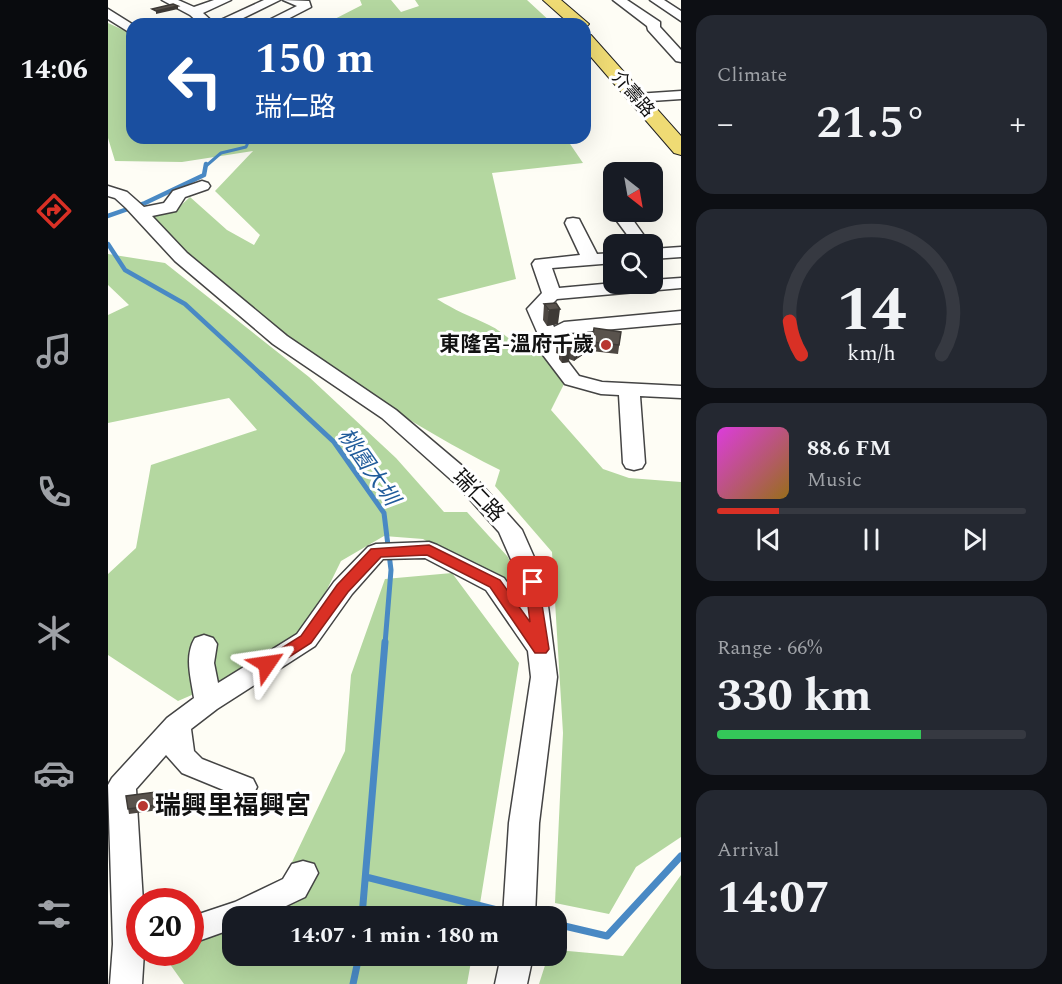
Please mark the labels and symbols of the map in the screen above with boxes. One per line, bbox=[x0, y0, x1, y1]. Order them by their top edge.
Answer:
street label: 介壽路 bbox=[605, 65, 661, 123]
north arrow bbox=[603, 162, 663, 222]
place label: 東隆宮-溫府千歲 bbox=[439, 329, 594, 361]
marker: 東隆宮-溫府千歲 bbox=[599, 338, 613, 352]
water label: 桃園大圳 bbox=[329, 421, 408, 515]
street label: 瑞仁路 bbox=[445, 462, 511, 530]
pin bbox=[507, 556, 558, 607]
position arrow bbox=[235, 632, 299, 696]
place label: 瑞興里福興宮 bbox=[155, 786, 311, 826]
marker: 瑞興里福興宮 bbox=[136, 799, 150, 813]
speed limit sign: 20 bbox=[126, 888, 204, 966]

